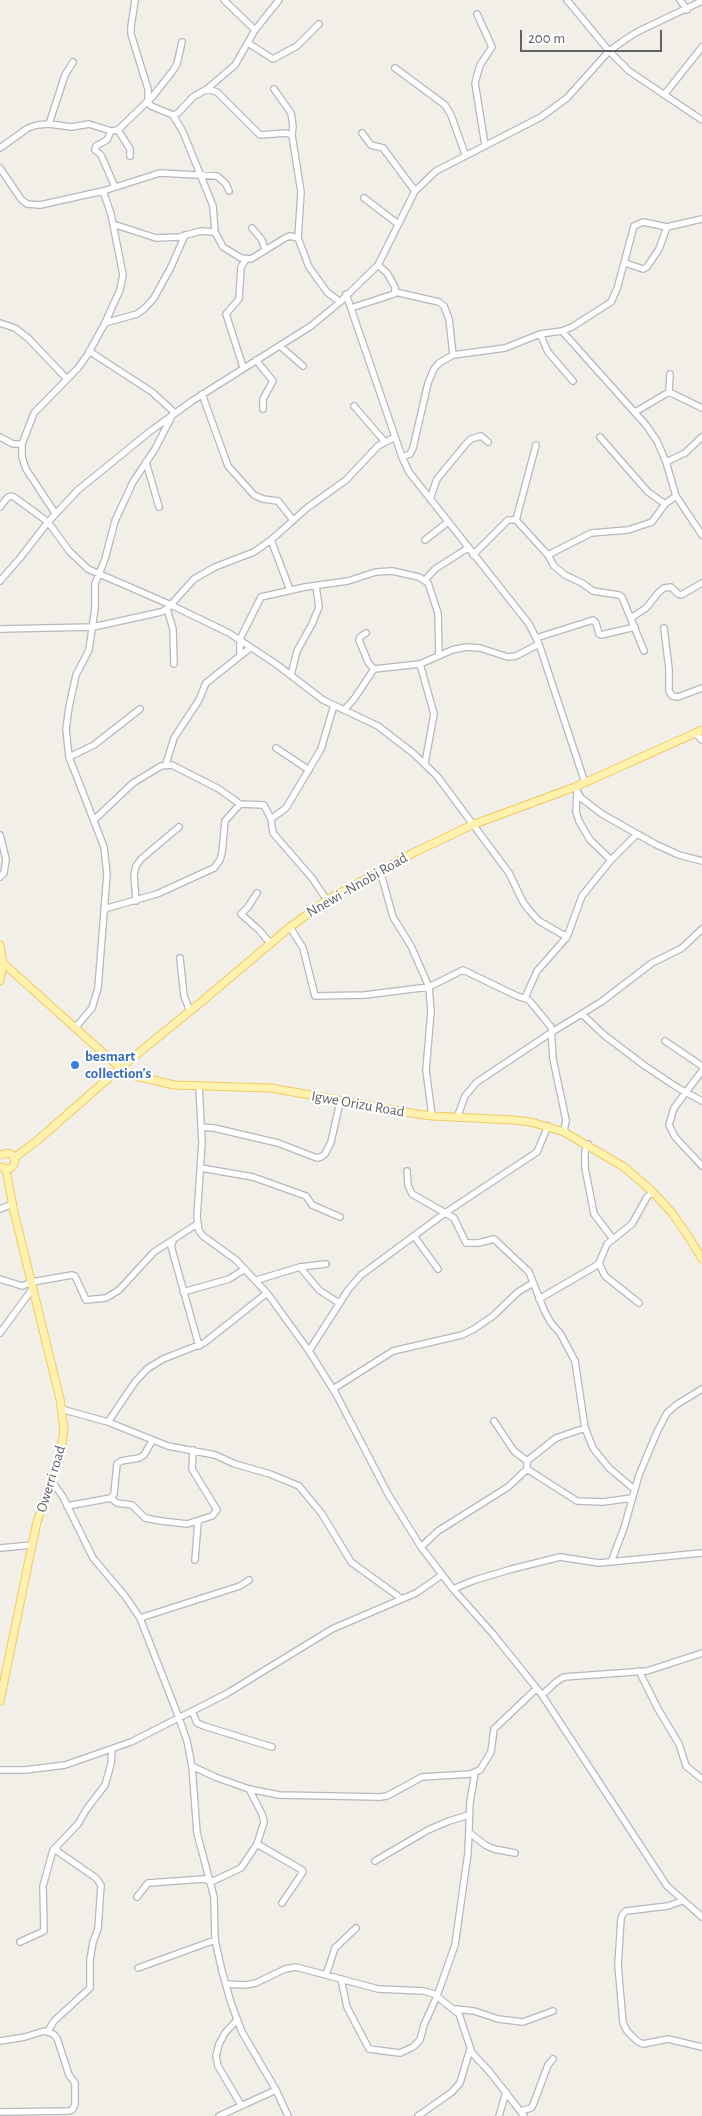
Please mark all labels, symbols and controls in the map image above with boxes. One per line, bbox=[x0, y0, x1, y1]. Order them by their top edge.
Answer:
scale bar bbox=[522, 20, 664, 52]
text: 200 m bbox=[528, 31, 565, 46]
street label: Nnewi -Nnobi Road bbox=[303, 849, 411, 921]
place label: besmart collection's bbox=[85, 1047, 151, 1082]
marker: besmart collection's bbox=[69, 1059, 81, 1071]
street label: Igwe Orizu Road bbox=[310, 1087, 406, 1121]
street label: Owerri road bbox=[32, 1443, 70, 1515]

